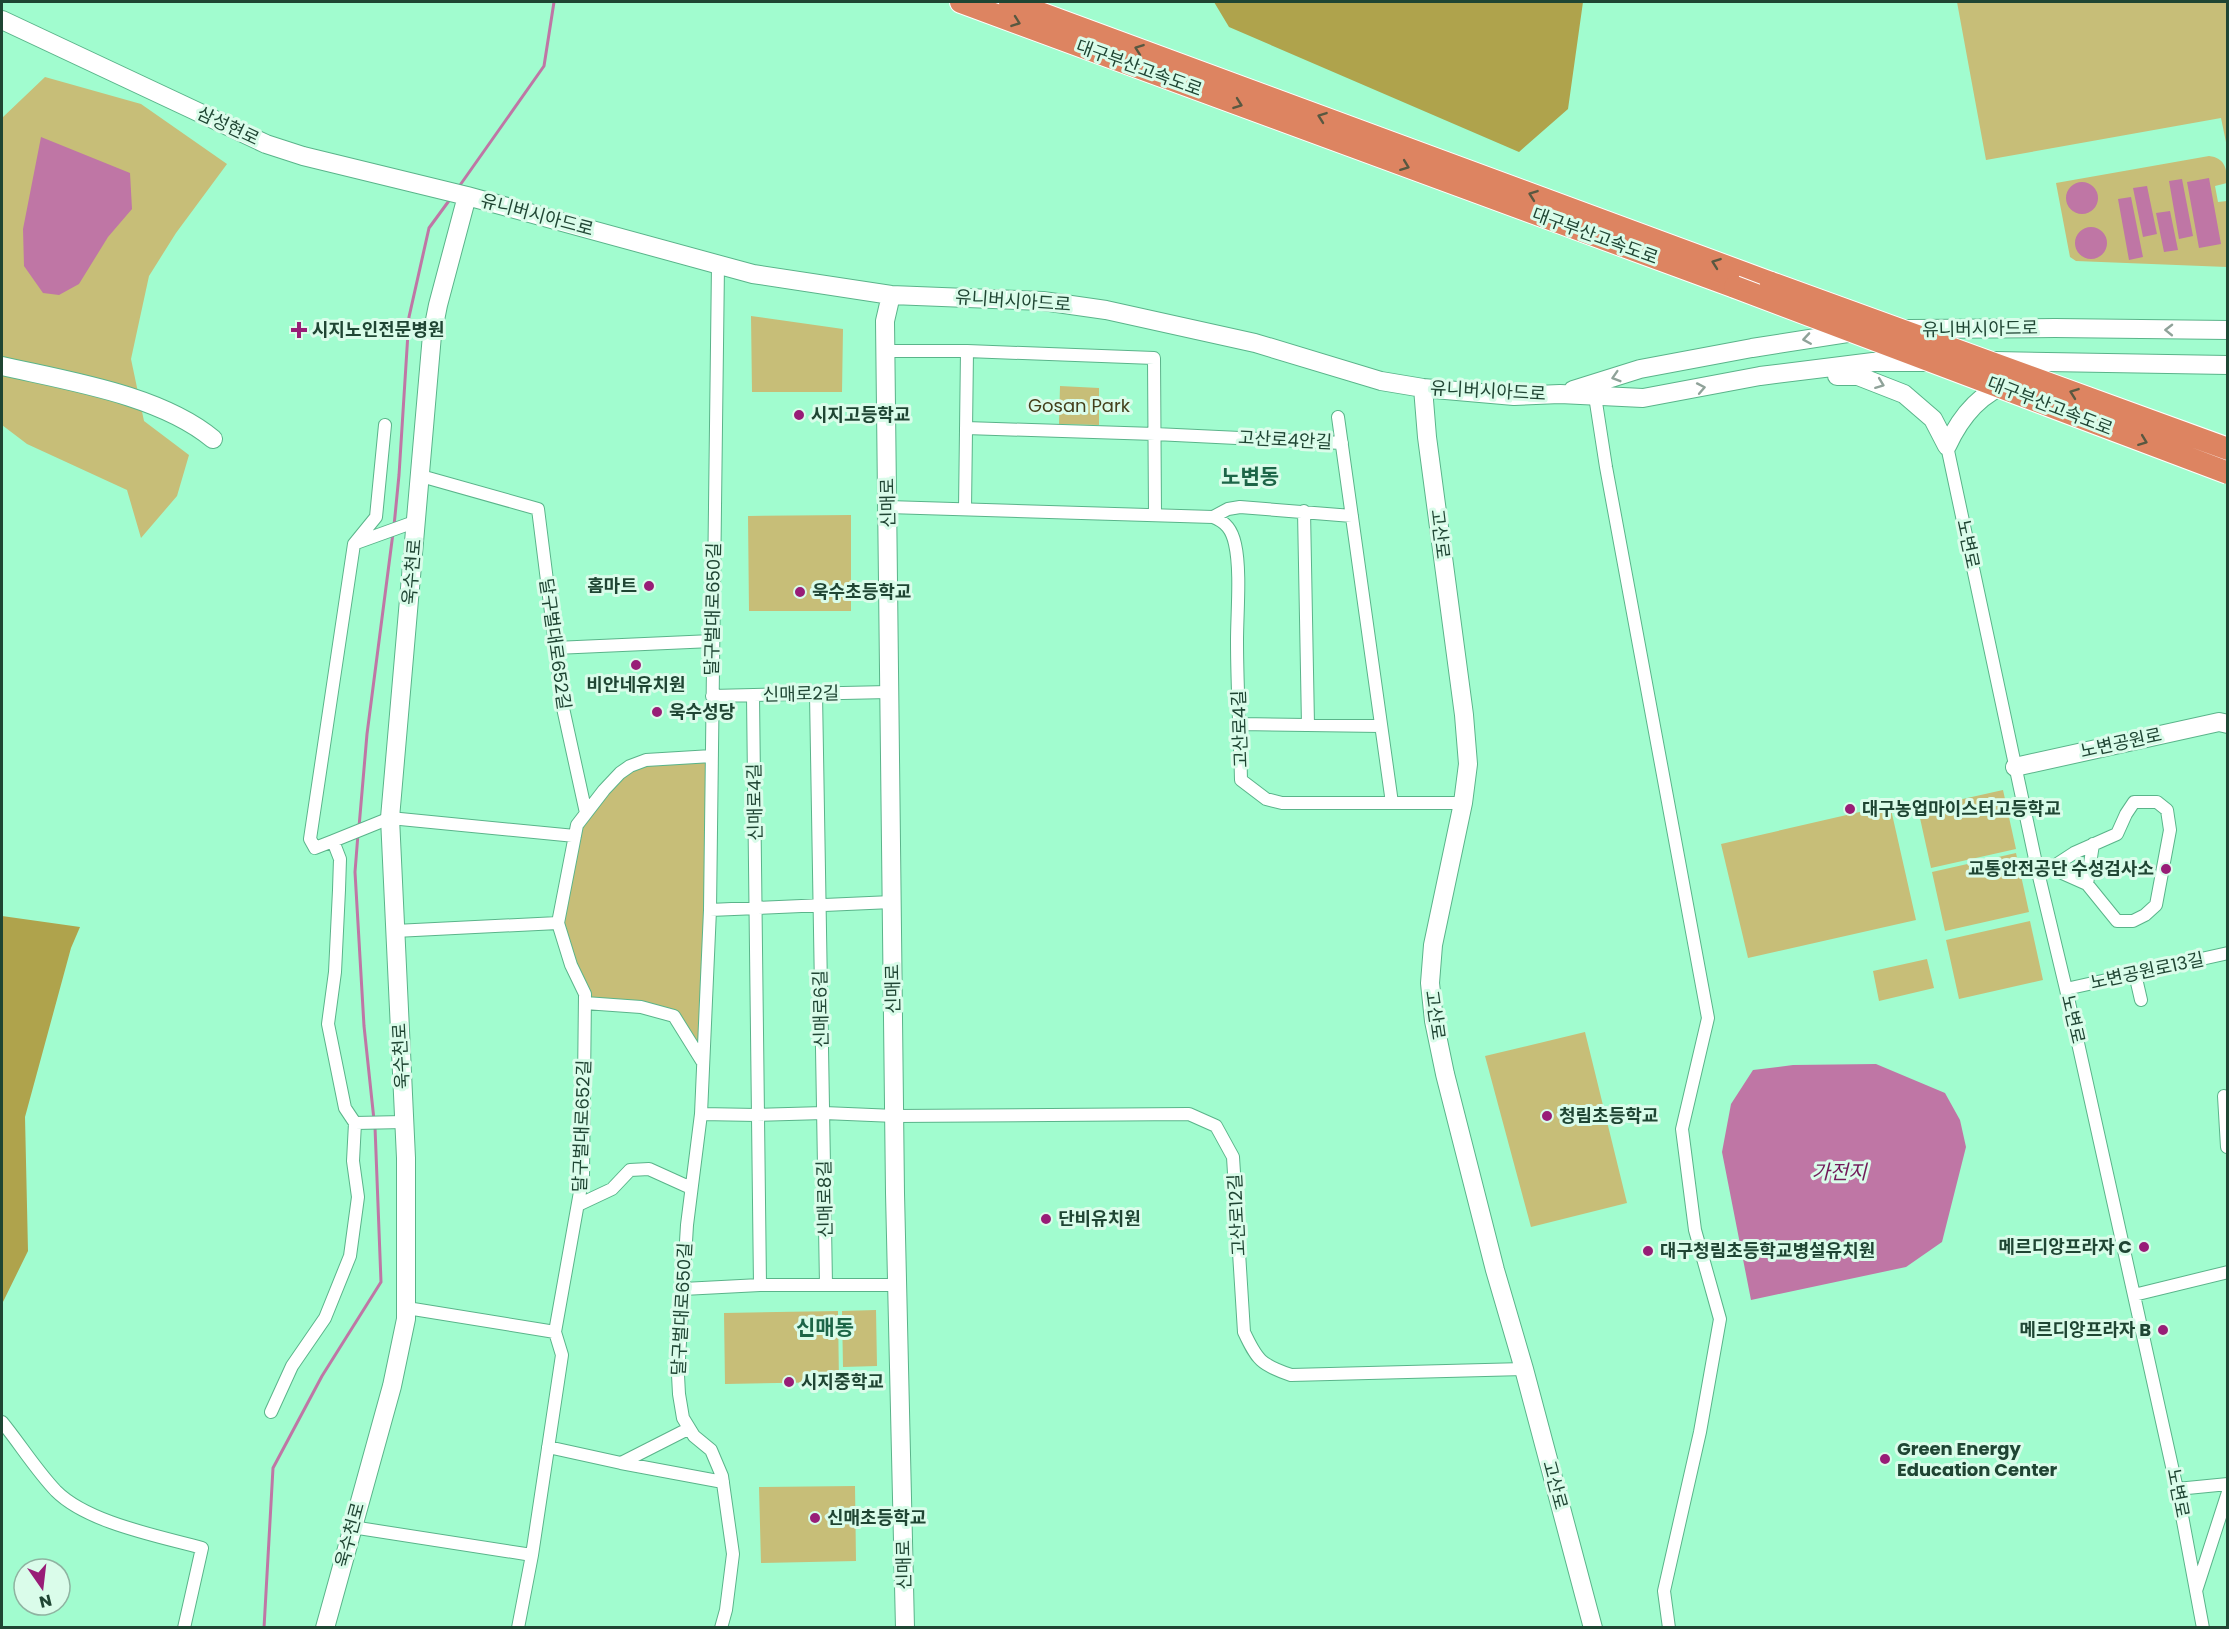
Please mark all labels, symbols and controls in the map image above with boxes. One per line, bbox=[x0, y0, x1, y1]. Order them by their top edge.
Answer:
one-way arrow bbox=[1009, 15, 1020, 27]
street label: 대구부산고속도로 bbox=[1073, 33, 1206, 102]
one-way arrow bbox=[1134, 44, 1145, 56]
one-way arrow bbox=[1232, 97, 1243, 110]
street label: 삼성현로 bbox=[193, 100, 264, 151]
one-way arrow bbox=[1317, 112, 1328, 124]
one-way arrow bbox=[1399, 159, 1409, 172]
street label: 유니버시아드로 bbox=[478, 187, 596, 242]
one-way arrow bbox=[1528, 190, 1539, 202]
street label: 대구부산고속도로 bbox=[1529, 201, 1662, 270]
one-way arrow bbox=[1711, 257, 1722, 270]
street label: 유니버시아드로 bbox=[954, 284, 1072, 317]
street label: 유니버시아드로 bbox=[1922, 315, 2038, 342]
place label: 시지노인전문병원 bbox=[312, 317, 444, 342]
marker: 시지노인전문병원 bbox=[290, 321, 308, 339]
one-way arrow bbox=[2165, 323, 2174, 336]
one-way arrow bbox=[1802, 333, 1811, 345]
one-way arrow bbox=[1611, 370, 1622, 382]
street label: 대구부산고속도로 bbox=[1984, 370, 2117, 441]
street label: 유니버시아드로 bbox=[1429, 375, 1547, 406]
one-way arrow bbox=[1874, 377, 1885, 390]
one-way arrow bbox=[1697, 382, 1706, 394]
one-way arrow bbox=[2069, 388, 2080, 400]
park label: Gosan Park bbox=[1028, 393, 1131, 418]
place label: 시지고등학교 bbox=[811, 402, 910, 427]
marker: 시지고등학교 bbox=[792, 408, 806, 422]
street label: 고산로4안길 bbox=[1237, 425, 1333, 454]
one-way arrow bbox=[2137, 434, 2148, 446]
district label: 노변동 bbox=[1221, 462, 1279, 491]
street label: 신매로 bbox=[875, 478, 900, 528]
street label: 고산로 bbox=[1425, 508, 1456, 560]
street label: 노변로 bbox=[1951, 517, 1986, 571]
street label: 욱수천로 bbox=[396, 538, 427, 606]
street label: 달구벌대로650길 bbox=[699, 542, 726, 676]
place label: 홈마트 bbox=[587, 573, 637, 598]
street label: 달구벌대로652길 bbox=[534, 577, 577, 711]
marker: 홈마트 bbox=[642, 579, 656, 593]
place label: 욱수초등학교 bbox=[812, 579, 911, 604]
marker: 욱수초등학교 bbox=[793, 585, 807, 599]
marker: 비안네유치원 bbox=[629, 658, 643, 672]
place label: 비안네유치원 bbox=[586, 672, 686, 697]
street label: 신매로2길 bbox=[762, 680, 840, 707]
street label: 고산로4길 bbox=[1226, 690, 1253, 768]
place label: 욱수성당 bbox=[669, 699, 735, 724]
marker: 욱수성당 bbox=[650, 705, 664, 719]
street label: 노변공원로 bbox=[2078, 722, 2164, 763]
street label: 신매로4길 bbox=[741, 763, 768, 841]
place label: 대구농업마이스터고등학교 bbox=[1862, 796, 2061, 821]
marker: 대구농업마이스터고등학교 bbox=[1843, 802, 1857, 816]
place label: 교통안전공단 수성검사소 bbox=[1968, 856, 2154, 881]
marker: 교통안전공단 수성검사소 bbox=[2159, 862, 2173, 876]
street label: 노변공원로13길 bbox=[2088, 946, 2206, 995]
street label: 신매로 bbox=[880, 964, 905, 1014]
street label: 신매로6길 bbox=[807, 970, 834, 1048]
street label: 고산로 bbox=[1420, 989, 1451, 1041]
street label: 노변로 bbox=[2056, 992, 2091, 1046]
street label: 욱수천로 bbox=[386, 1022, 415, 1090]
street label: 달구벌대로652길 bbox=[567, 1059, 596, 1193]
place label: 청림초등학교 bbox=[1559, 1103, 1658, 1128]
marker: 청림초등학교 bbox=[1540, 1109, 1554, 1123]
water label: 가전지 bbox=[1811, 1158, 1868, 1186]
street label: 신매로8길 bbox=[811, 1160, 838, 1238]
street label: 고산로12길 bbox=[1222, 1173, 1251, 1257]
place label: 단비유치원 bbox=[1058, 1206, 1141, 1231]
marker: 단비유치원 bbox=[1039, 1212, 1053, 1226]
place label: 메르디앙프라자 C bbox=[1999, 1234, 2132, 1259]
place label: 대구청림초등학교병설유치원 bbox=[1660, 1238, 1875, 1263]
marker: 메르디앙프라자 C bbox=[2137, 1240, 2151, 1254]
street label: 달구벌대로650길 bbox=[666, 1242, 697, 1376]
marker: 대구청림초등학교병설유치원 bbox=[1641, 1244, 1655, 1258]
district label: 신매동 bbox=[796, 1313, 854, 1342]
place label: 메르디앙프라자 B bbox=[2019, 1317, 2151, 1342]
marker: 메르디앙프라자 B bbox=[2156, 1323, 2170, 1337]
place label: 시지중학교 bbox=[801, 1369, 884, 1394]
marker: 시지중학교 bbox=[782, 1375, 796, 1389]
place label: Green Energy Education Center bbox=[1897, 1436, 2058, 1482]
marker: Green Energy Education Center bbox=[1878, 1452, 1892, 1466]
street label: 고산로 bbox=[1537, 1458, 1574, 1512]
street label: 노변로 bbox=[2161, 1466, 2196, 1520]
street label: 욱수천로 bbox=[329, 1500, 370, 1570]
place label: 신매초등학교 bbox=[827, 1505, 926, 1530]
marker: 신매초등학교 bbox=[808, 1511, 822, 1525]
street label: 신매로 bbox=[891, 1540, 916, 1590]
north arrow bbox=[12, 1557, 72, 1617]
text: N bbox=[37, 1588, 54, 1614]

